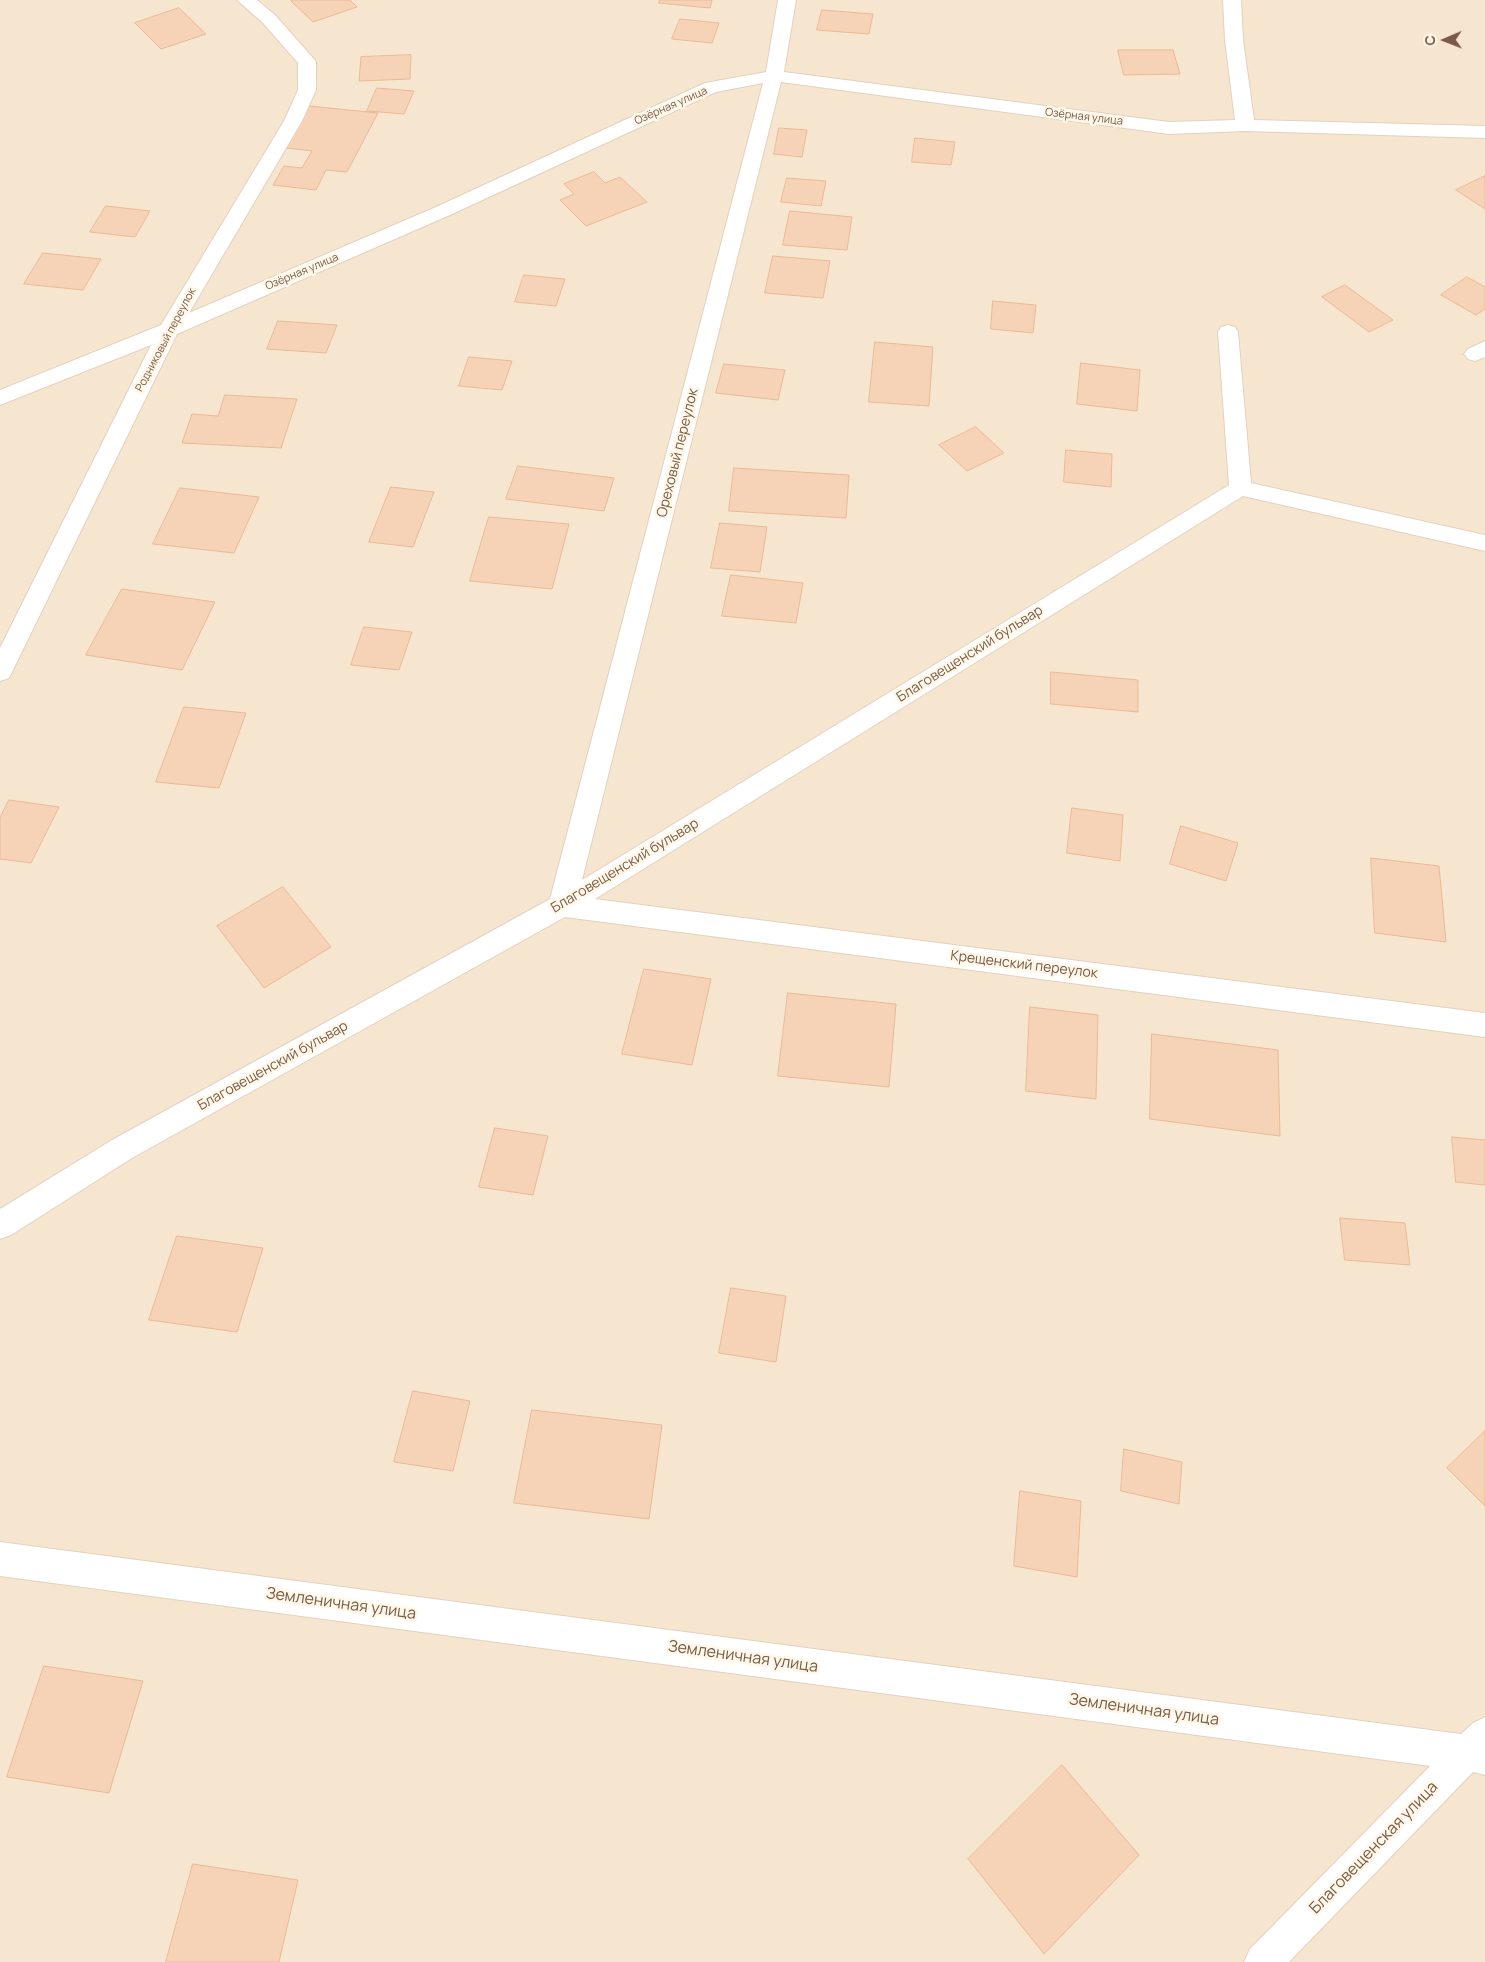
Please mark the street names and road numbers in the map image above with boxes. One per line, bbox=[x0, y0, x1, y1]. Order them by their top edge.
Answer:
street label: Озёрная улица bbox=[633, 84, 709, 128]
street label: Озёрная улица bbox=[1044, 106, 1124, 128]
street label: Озёрная улица bbox=[263, 251, 341, 293]
street label: Родниковый переулок bbox=[133, 286, 199, 394]
street label: Ореховый переулок bbox=[654, 387, 702, 519]
street label: Благовещенский бульвар bbox=[894, 602, 1046, 706]
street label: Благовещенский бульвар bbox=[548, 815, 702, 917]
street label: Крещенский переулок bbox=[949, 948, 1099, 982]
street label: Благовещенский бульвар bbox=[195, 1018, 351, 1114]
street label: Земленичная улица bbox=[265, 1584, 417, 1624]
street label: Земленичная улица bbox=[667, 1637, 819, 1677]
street label: Земленичная улица bbox=[1068, 1690, 1220, 1730]
street label: Благовещенская улица bbox=[1306, 1778, 1442, 1918]

